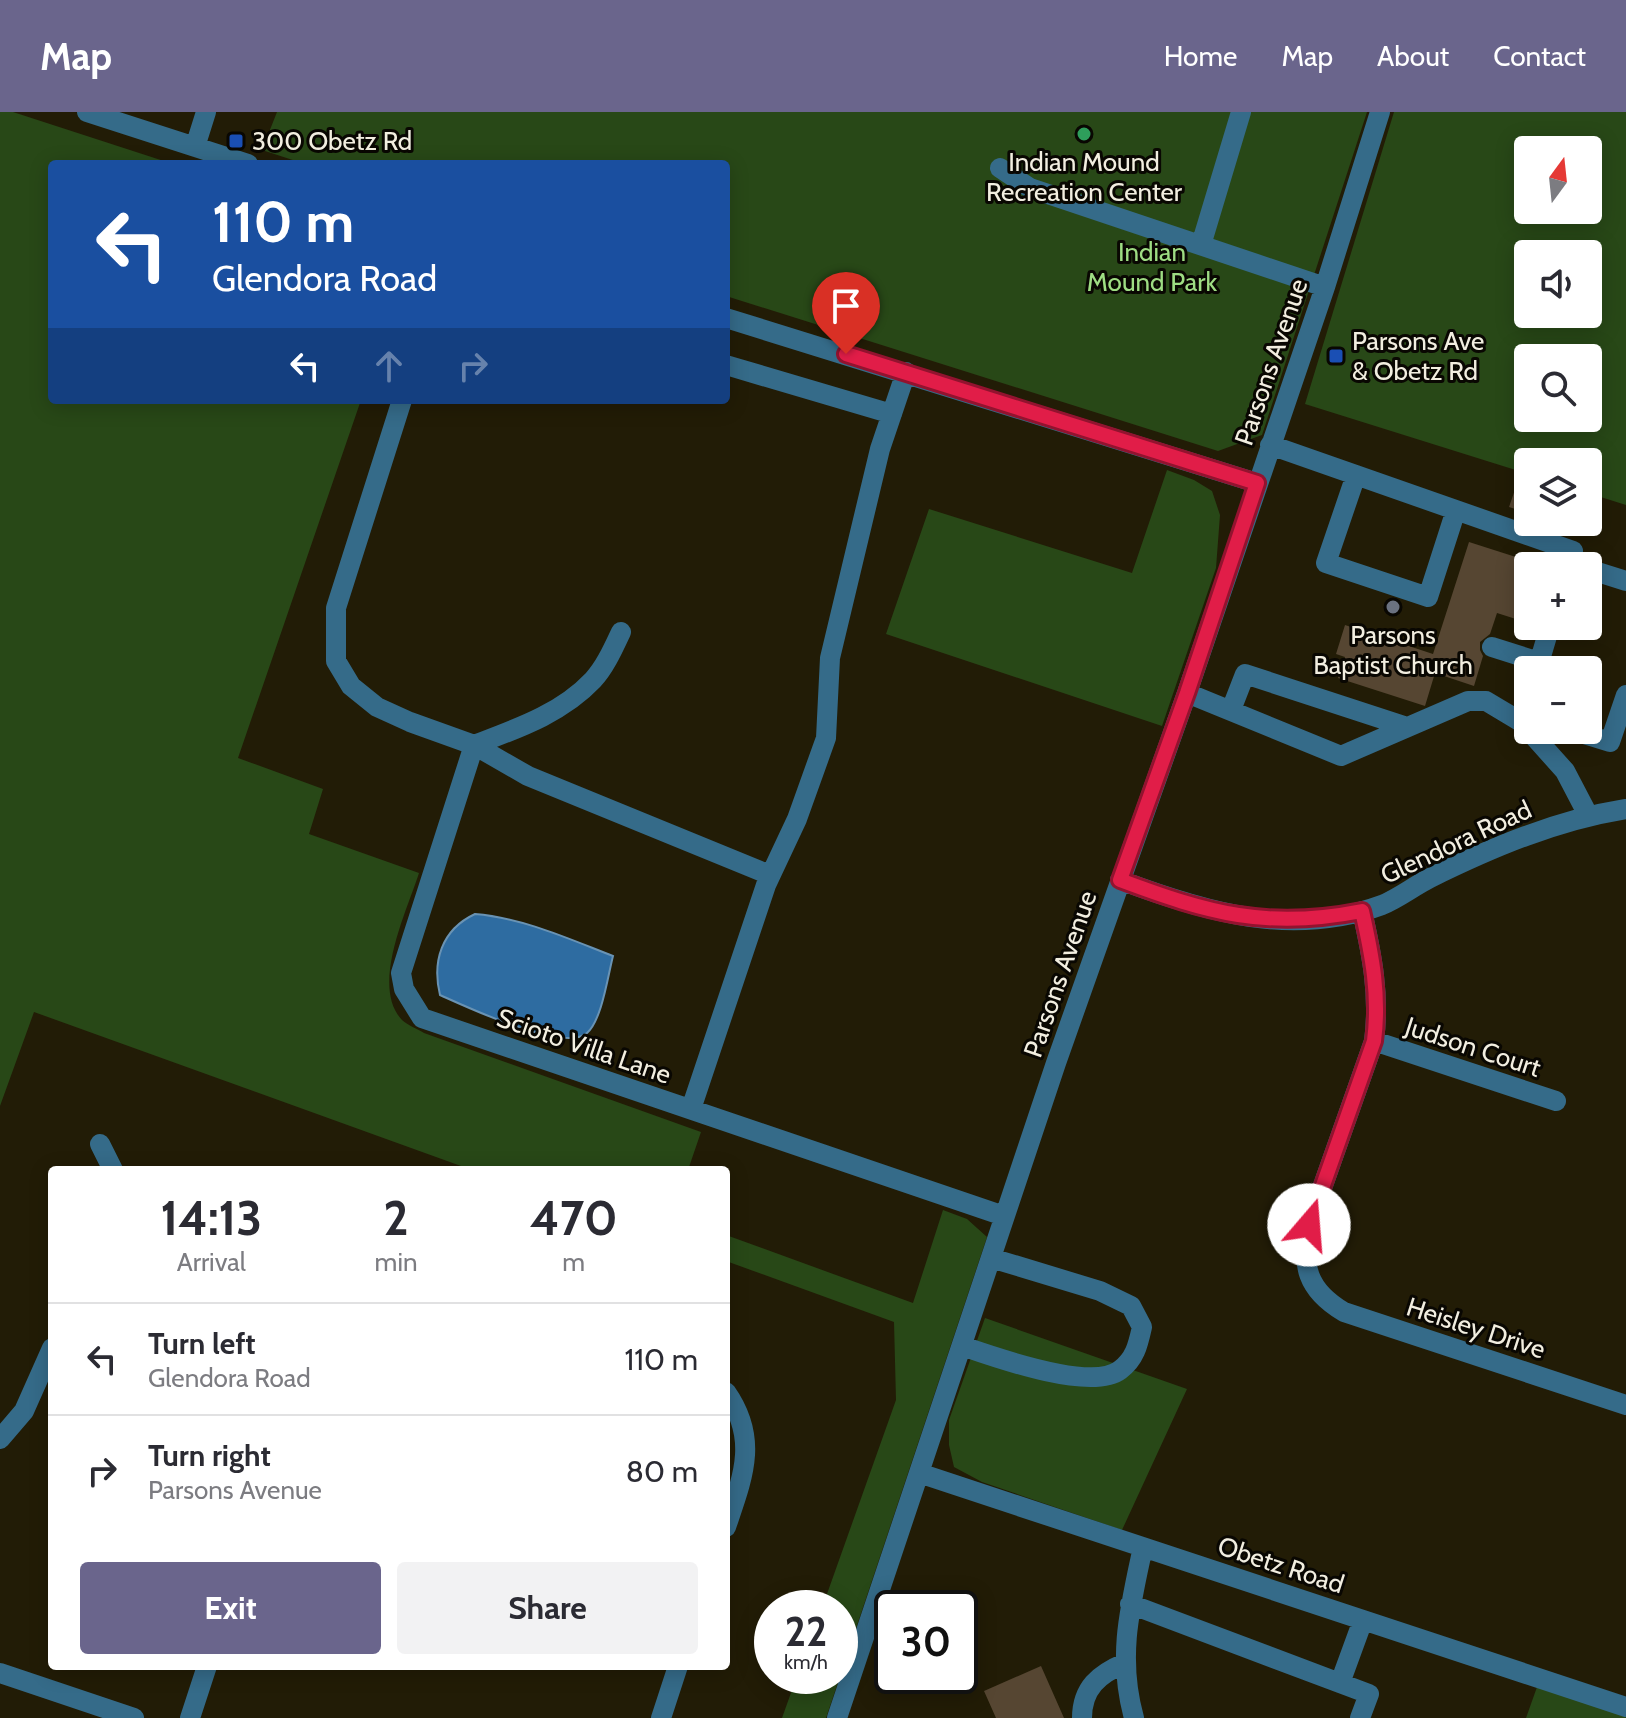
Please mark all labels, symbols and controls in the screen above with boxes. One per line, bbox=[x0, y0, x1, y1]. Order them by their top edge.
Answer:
text: Map bbox=[40, 33, 112, 80]
text: Home bbox=[1164, 39, 1237, 73]
text: Map bbox=[1281, 39, 1333, 73]
text: About bbox=[1377, 39, 1449, 73]
text: Contact bbox=[1493, 39, 1586, 73]
place label: 300 Obetz Rd bbox=[252, 125, 412, 157]
marker: Indian Mound Recreation Center bbox=[1075, 125, 1093, 143]
marker: 300 Obetz Rd bbox=[227, 132, 245, 150]
north arrow bbox=[1514, 136, 1602, 224]
map controls bbox=[1514, 136, 1602, 744]
place label: Indian Mound Recreation Center bbox=[986, 146, 1183, 208]
text: 110 m bbox=[212, 188, 354, 256]
icon: left bbox=[80, 192, 184, 296]
park label: Indian Mound Park bbox=[1087, 236, 1218, 298]
button: sound bbox=[1514, 240, 1602, 328]
text: Glendora Road bbox=[212, 256, 437, 300]
pin bbox=[812, 272, 880, 354]
street label: Parsons Avenue bbox=[1228, 275, 1314, 449]
icon: arrive bbox=[824, 284, 868, 328]
place label: Parsons Ave & Obetz Rd bbox=[1352, 325, 1484, 387]
icon: left bbox=[283, 344, 327, 388]
icon: ahead bbox=[367, 344, 411, 388]
icon: right bbox=[451, 344, 495, 388]
button: search bbox=[1514, 344, 1602, 432]
marker: Parsons Ave & Obetz Rd bbox=[1327, 347, 1345, 365]
button: layers bbox=[1514, 448, 1602, 536]
button: + bbox=[1514, 552, 1602, 640]
marker: Parsons Baptist Church bbox=[1384, 598, 1402, 616]
place label: Parsons Baptist Church bbox=[1313, 619, 1473, 681]
button: − bbox=[1514, 656, 1602, 744]
street label: Glendora Road bbox=[1376, 793, 1536, 891]
street label: Parsons Avenue bbox=[1017, 887, 1103, 1061]
street label: Scioto Villa Lane bbox=[493, 1001, 675, 1091]
street label: Judson Court bbox=[1400, 1010, 1545, 1084]
position arrow bbox=[1267, 1183, 1351, 1267]
text: 14:13 bbox=[160, 1189, 262, 1247]
text: 2 bbox=[383, 1189, 409, 1247]
text: 470 bbox=[530, 1189, 618, 1247]
text: Arrival bbox=[177, 1246, 246, 1278]
text: min bbox=[375, 1246, 417, 1278]
text: m bbox=[562, 1246, 585, 1278]
street label: Heisley Drive bbox=[1403, 1291, 1549, 1365]
text: Turn left bbox=[148, 1325, 256, 1362]
icon: left bbox=[80, 1337, 124, 1381]
text: 110 m bbox=[624, 1341, 698, 1378]
text: Glendora Road bbox=[148, 1362, 311, 1394]
text: Turn right bbox=[148, 1437, 271, 1474]
icon: right bbox=[80, 1449, 124, 1493]
text: 80 m bbox=[626, 1453, 698, 1490]
text: Parsons Avenue bbox=[148, 1474, 322, 1506]
street label: Obetz Road bbox=[1214, 1530, 1348, 1600]
button: Exit bbox=[80, 1562, 381, 1654]
button: Share bbox=[397, 1562, 698, 1654]
speed limit sign: 30 bbox=[874, 1590, 978, 1694]
text: 22 bbox=[785, 1607, 827, 1656]
text: km/h bbox=[784, 1650, 828, 1674]

